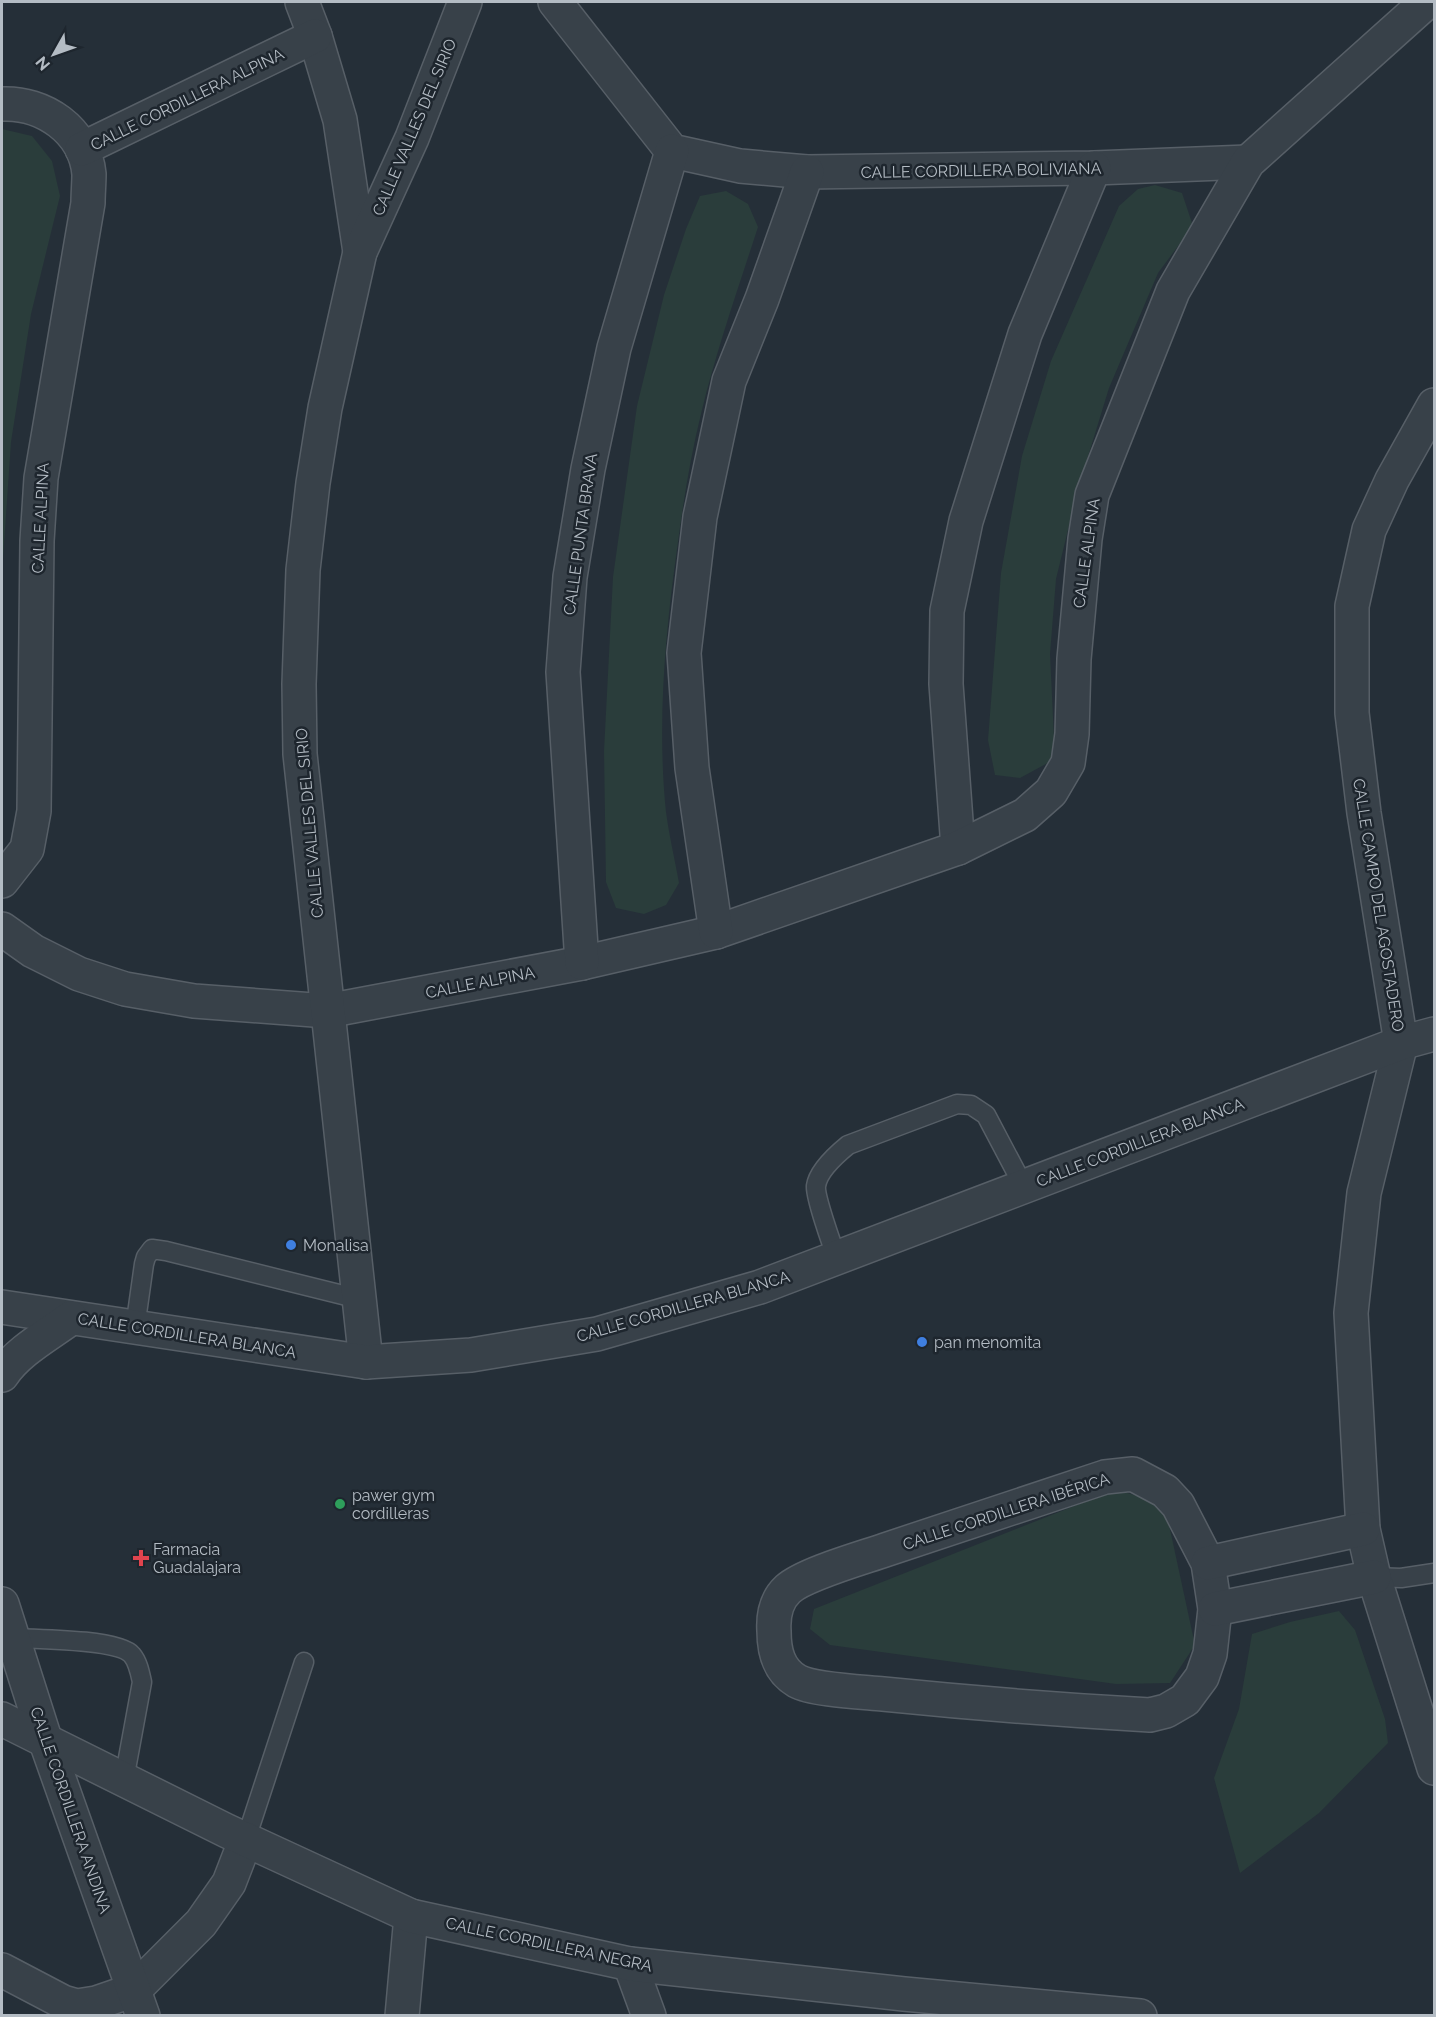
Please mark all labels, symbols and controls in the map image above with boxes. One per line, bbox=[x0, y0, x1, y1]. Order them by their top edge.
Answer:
north arrow bbox=[24, 24, 84, 84]
street label: CALLE VALLES DEL SIRIO bbox=[368, 36, 460, 219]
street label: CALLE CORDILLERA ALPINA bbox=[87, 44, 287, 155]
text: N bbox=[32, 53, 54, 74]
street label: CALLE CORDILLERA BOLIVIANA bbox=[860, 159, 1102, 182]
street label: CALLE PUNTA BRAVA bbox=[560, 452, 601, 616]
street label: CALLE ALPINA bbox=[28, 462, 53, 574]
street label: CALLE ALPINA bbox=[1069, 497, 1104, 609]
street label: CALLE VALLES DEL SIRIO bbox=[292, 727, 327, 919]
street label: CALLE CAMPO DEL AGOSTADERO bbox=[1349, 777, 1408, 1033]
street label: CALLE ALPINA bbox=[424, 963, 536, 1002]
street label: CALLE CORDILLERA BLANCA bbox=[1034, 1094, 1247, 1191]
place label: Monalisa bbox=[303, 1236, 369, 1255]
marker: Monalisa bbox=[284, 1238, 298, 1252]
street label: CALLE CORDILLERA BLANCA bbox=[574, 1267, 792, 1346]
street label: CALLE CORDILLERA BLANCA bbox=[76, 1309, 298, 1362]
place label: pan menomita bbox=[934, 1333, 1041, 1352]
marker: pan menomita bbox=[915, 1335, 929, 1349]
street label: CALLE CORDILLERA IBÉRICA bbox=[900, 1468, 1112, 1554]
place label: pawer gym cordilleras bbox=[352, 1486, 435, 1523]
marker: pawer gym cordilleras bbox=[333, 1497, 347, 1511]
place label: Farmacia Guadalajara bbox=[153, 1540, 241, 1577]
marker: Farmacia Guadalajara bbox=[134, 1551, 148, 1565]
street label: CALLE CORDILLERA ANDINA bbox=[26, 1704, 115, 1916]
street label: CALLE CORDILLERA NEGRA bbox=[444, 1913, 654, 1976]

